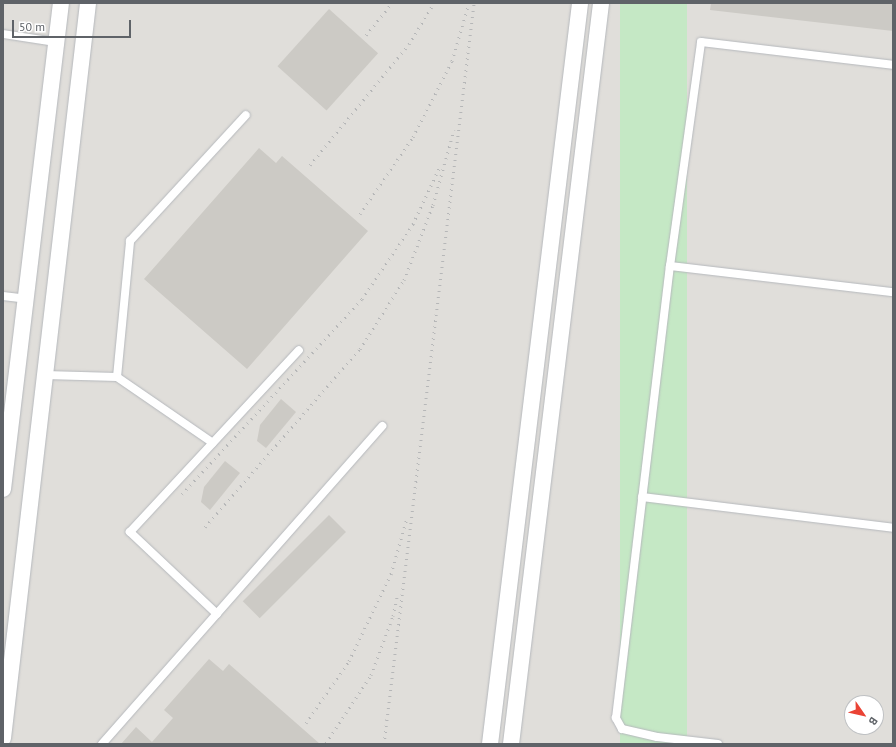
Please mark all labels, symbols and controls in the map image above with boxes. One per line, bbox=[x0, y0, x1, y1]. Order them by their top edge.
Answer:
scale bar bbox=[14, 12, 133, 38]
text: 50 m bbox=[19, 19, 45, 34]
north arrow bbox=[844, 695, 884, 735]
text: B bbox=[865, 715, 881, 728]

